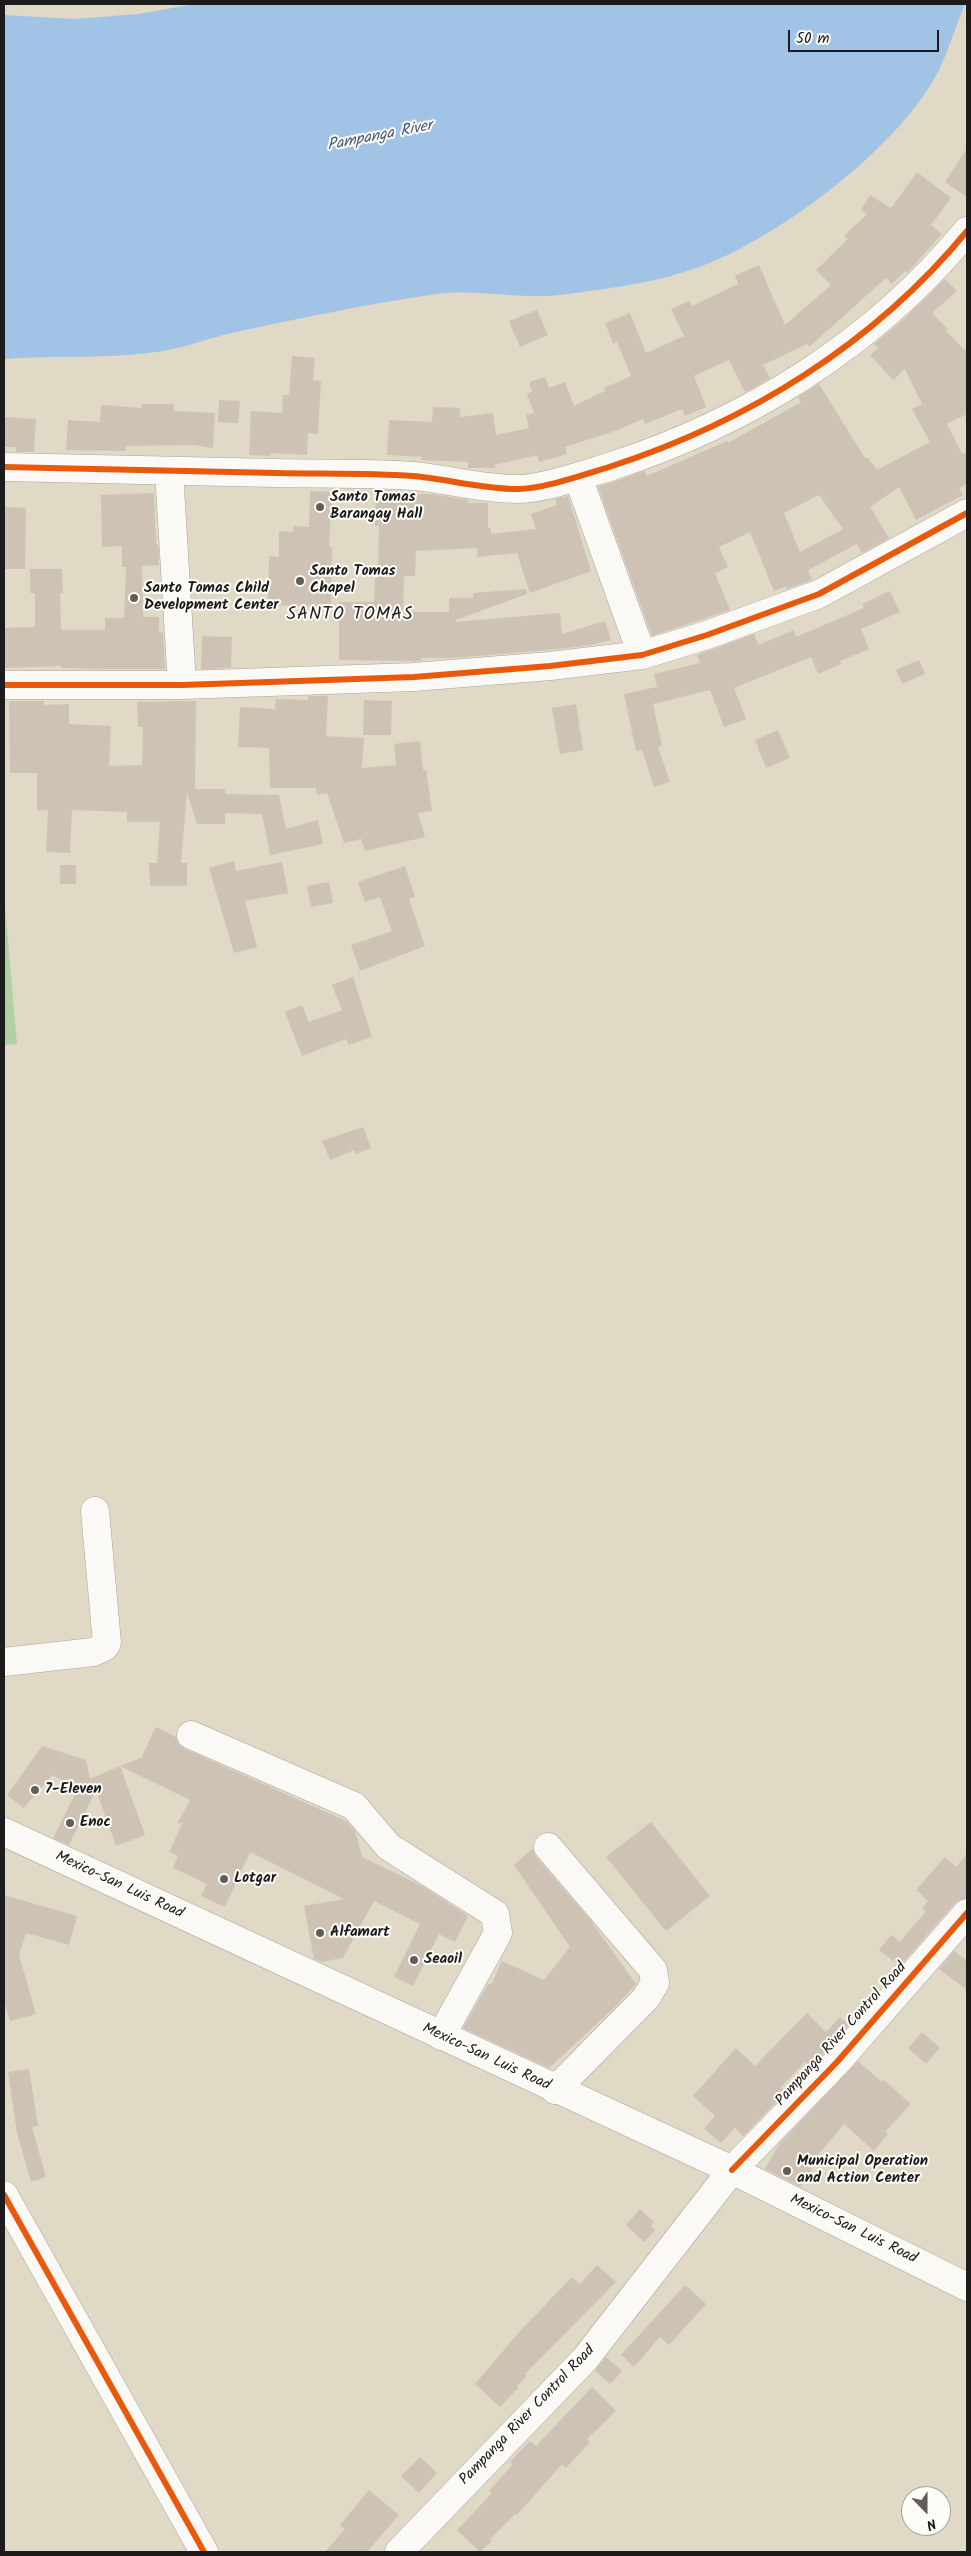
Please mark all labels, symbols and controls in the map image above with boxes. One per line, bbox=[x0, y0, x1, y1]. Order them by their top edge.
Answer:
scale bar bbox=[791, 20, 942, 52]
text: 50 m bbox=[796, 27, 830, 51]
water label: Pampanga River bbox=[326, 117, 434, 157]
place label: Santo Tomas Barangay Hall bbox=[330, 489, 422, 524]
marker: Santo Tomas Barangay Hall bbox=[314, 501, 326, 513]
place label: Santo Tomas Chapel bbox=[310, 563, 396, 598]
marker: Santo Tomas Chapel bbox=[294, 575, 306, 587]
place label: Santo Tomas Child Development Center bbox=[144, 580, 279, 615]
marker: Santo Tomas Child Development Center bbox=[128, 592, 140, 604]
district label: SANTO TOMAS bbox=[285, 605, 415, 627]
place label: 7-Eleven bbox=[45, 1781, 102, 1799]
marker: 7-Eleven bbox=[29, 1784, 41, 1796]
place label: Enoc bbox=[80, 1814, 111, 1832]
marker: Enoc bbox=[64, 1817, 76, 1829]
street label: Mexico-San Luis Road bbox=[52, 1848, 186, 1924]
place label: Lotgar bbox=[234, 1870, 276, 1888]
marker: Lotgar bbox=[218, 1873, 230, 1885]
place label: Alfamart bbox=[330, 1924, 390, 1942]
marker: Alfamart bbox=[314, 1927, 326, 1939]
place label: Seaoil bbox=[424, 1951, 462, 1969]
marker: Seaoil bbox=[408, 1954, 420, 1966]
street label: Pampanga River Control Road bbox=[773, 1959, 911, 2111]
street label: Mexico-San Luis Road bbox=[419, 2020, 553, 2096]
place label: Municipal Operation and Action Center bbox=[797, 2153, 928, 2188]
marker: Municipal Operation and Action Center bbox=[781, 2165, 793, 2177]
street label: Mexico-San Luis Road bbox=[786, 2191, 920, 2269]
street label: Pampanga River Control Road bbox=[457, 2342, 599, 2490]
north arrow bbox=[901, 2486, 951, 2536]
text: N bbox=[923, 2512, 939, 2536]

